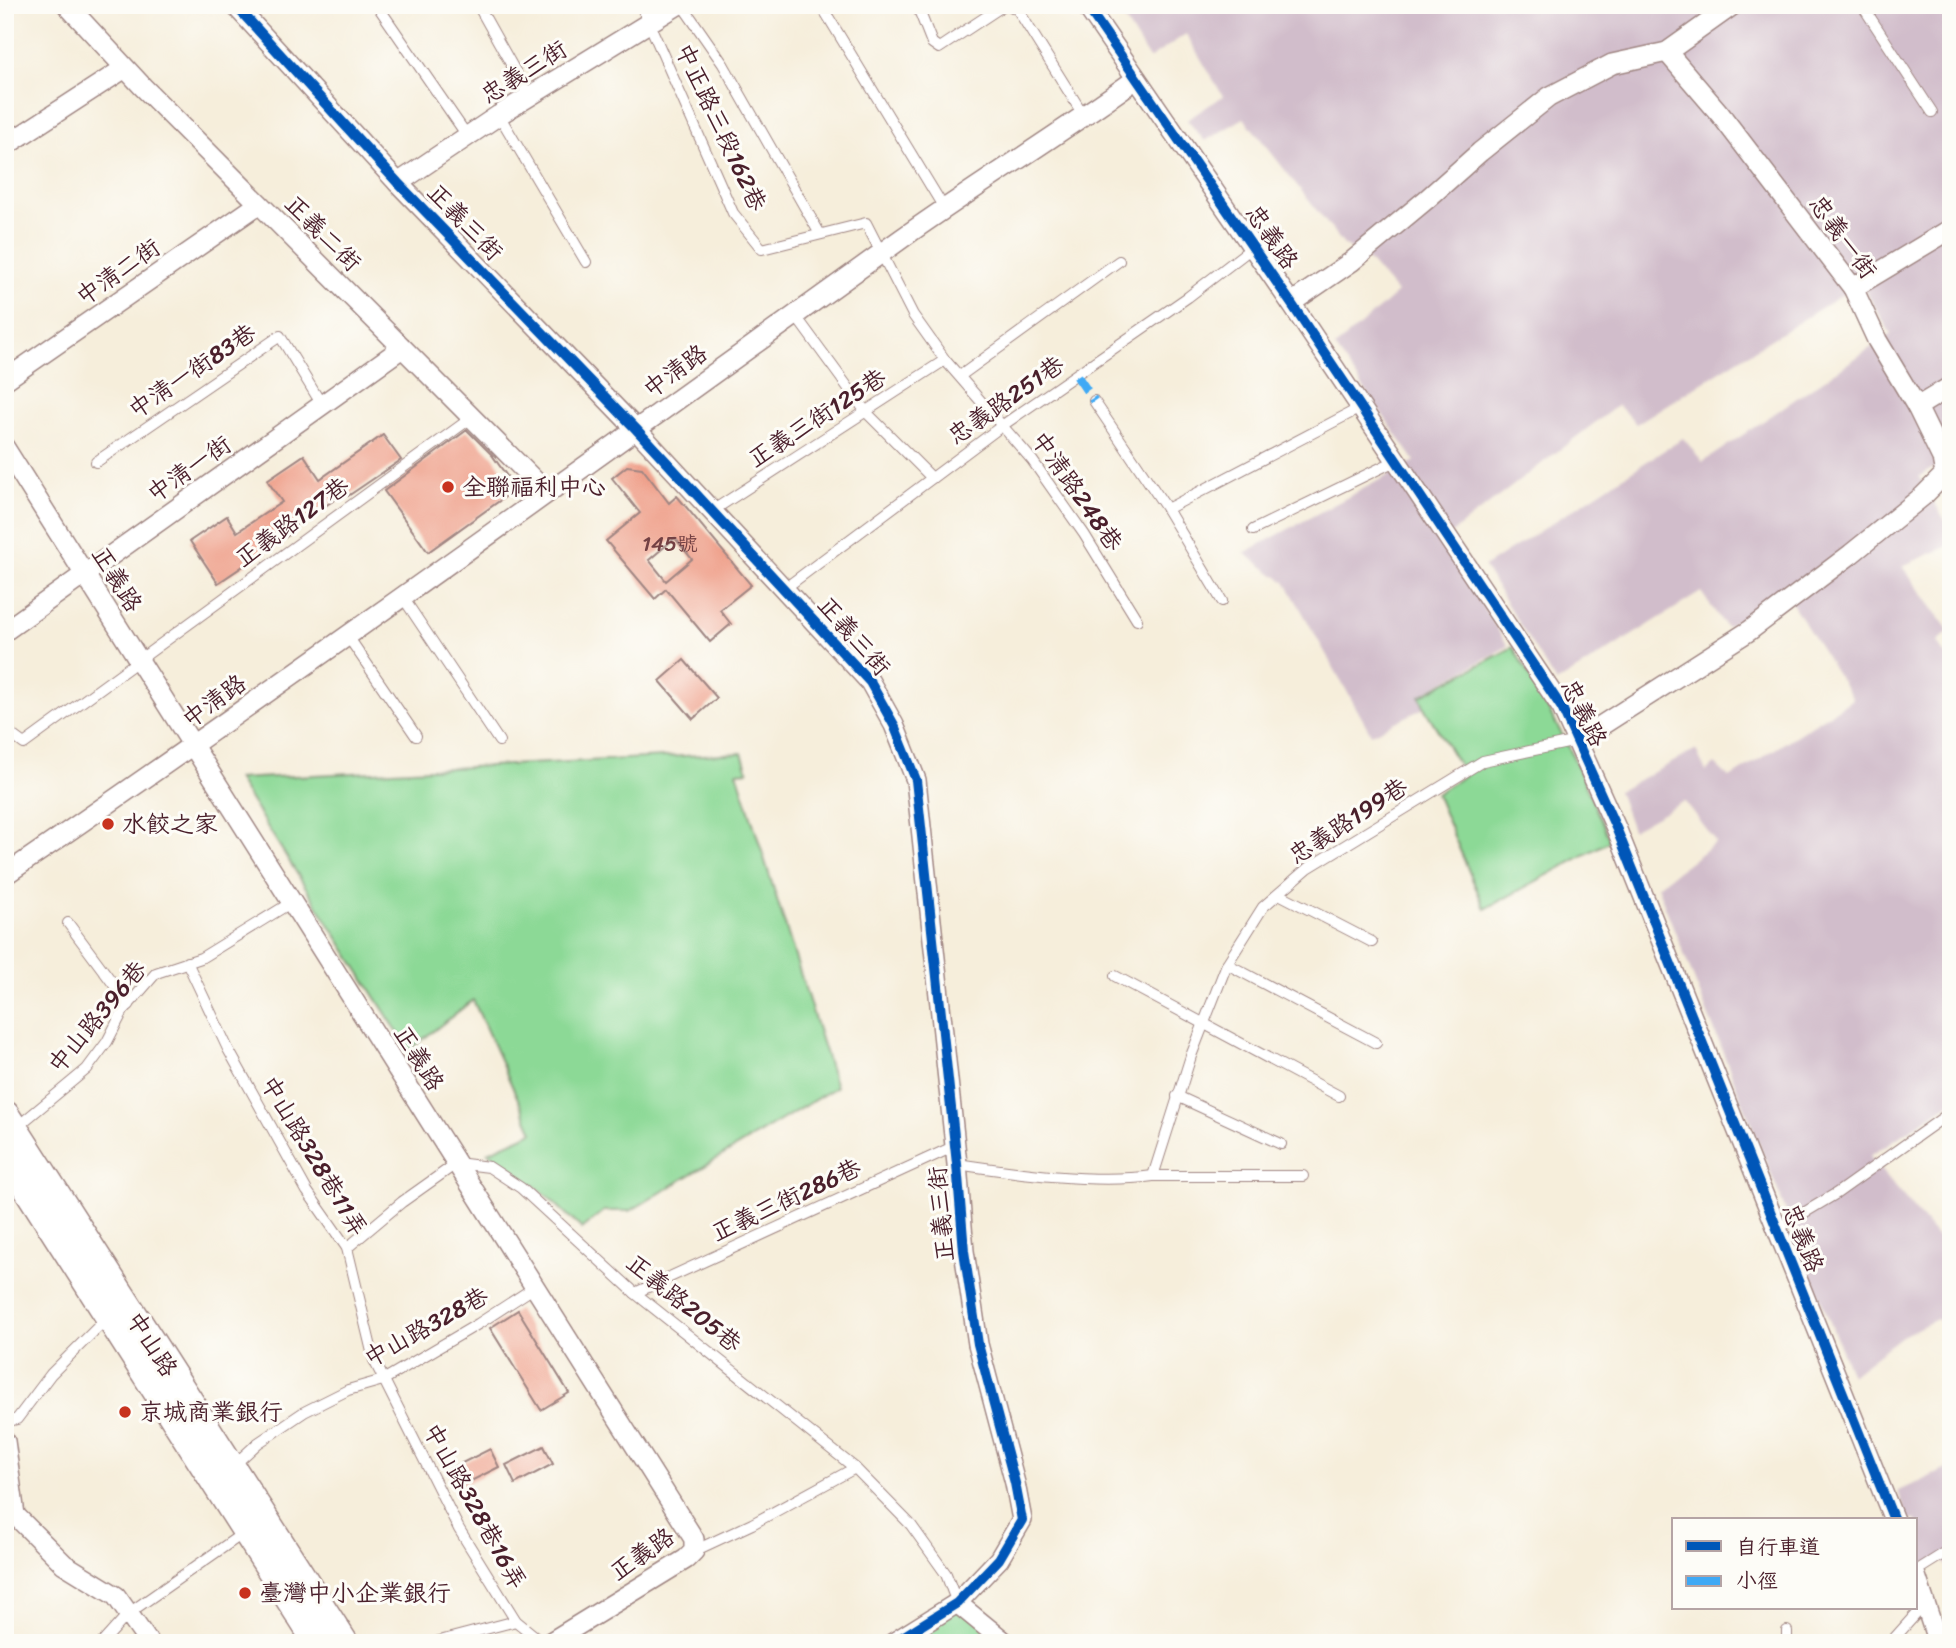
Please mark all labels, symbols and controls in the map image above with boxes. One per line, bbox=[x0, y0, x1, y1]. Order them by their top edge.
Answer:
street label: 忠義三街 bbox=[472, 29, 576, 115]
street label: 中正路三段162巷 bbox=[664, 36, 778, 218]
street label: 正義三街 bbox=[417, 173, 513, 271]
street label: 正義二街 bbox=[274, 184, 372, 282]
street label: 忠義一街 bbox=[1798, 186, 1888, 288]
street label: 忠義路 bbox=[1234, 195, 1310, 279]
street label: 中清二街 bbox=[67, 227, 169, 317]
street label: 中清一街83巷 bbox=[119, 312, 265, 430]
street label: 中清路 bbox=[634, 333, 716, 409]
street label: 忠義路251巷 bbox=[939, 344, 1073, 456]
street label: 正義三街125巷 bbox=[739, 357, 895, 479]
street label: 中清路248巷 bbox=[1020, 422, 1134, 560]
street label: 中清一街 bbox=[138, 424, 240, 514]
street label: 正義路127巷 bbox=[226, 466, 358, 578]
place label: 全聯福利中心 bbox=[462, 466, 606, 508]
marker: 全聯福利中心 bbox=[440, 479, 456, 495]
house number: 145號 bbox=[642, 525, 698, 563]
street label: 正義路 bbox=[80, 537, 154, 621]
street label: 正義三街 bbox=[807, 586, 901, 686]
street label: 中清路 bbox=[173, 663, 255, 739]
street label: 忠義路 bbox=[1549, 671, 1619, 755]
street label: 忠義路199巷 bbox=[1280, 766, 1416, 876]
place label: 水餃之家 bbox=[122, 803, 218, 845]
marker: 水餃之家 bbox=[100, 816, 116, 832]
street label: 中山路396巷 bbox=[37, 951, 157, 1083]
street label: 正義路 bbox=[382, 1016, 456, 1100]
street label: 中山路328巷11弄 bbox=[249, 1067, 379, 1245]
street label: 正義三街286巷 bbox=[704, 1147, 868, 1253]
street label: 正義三街 bbox=[916, 1164, 966, 1264]
street label: 忠義路 bbox=[1770, 1197, 1836, 1279]
street label: 正義路205巷 bbox=[617, 1243, 751, 1363]
street label: 中山路328巷 bbox=[356, 1275, 496, 1379]
street label: 中山路 bbox=[115, 1302, 189, 1386]
place label: 京城商業銀行 bbox=[139, 1391, 283, 1433]
marker: 京城商業銀行 bbox=[117, 1404, 133, 1420]
street label: 中山路328巷16弄 bbox=[412, 1415, 538, 1597]
street label: 正義路 bbox=[600, 1516, 684, 1592]
legend bbox=[1672, 1518, 1918, 1610]
text: 自行車道 bbox=[1736, 1528, 1820, 1566]
text: 小徑 bbox=[1736, 1562, 1778, 1600]
place label: 臺灣中小企業銀行 bbox=[259, 1572, 451, 1614]
marker: 臺灣中小企業銀行 bbox=[237, 1585, 253, 1601]

